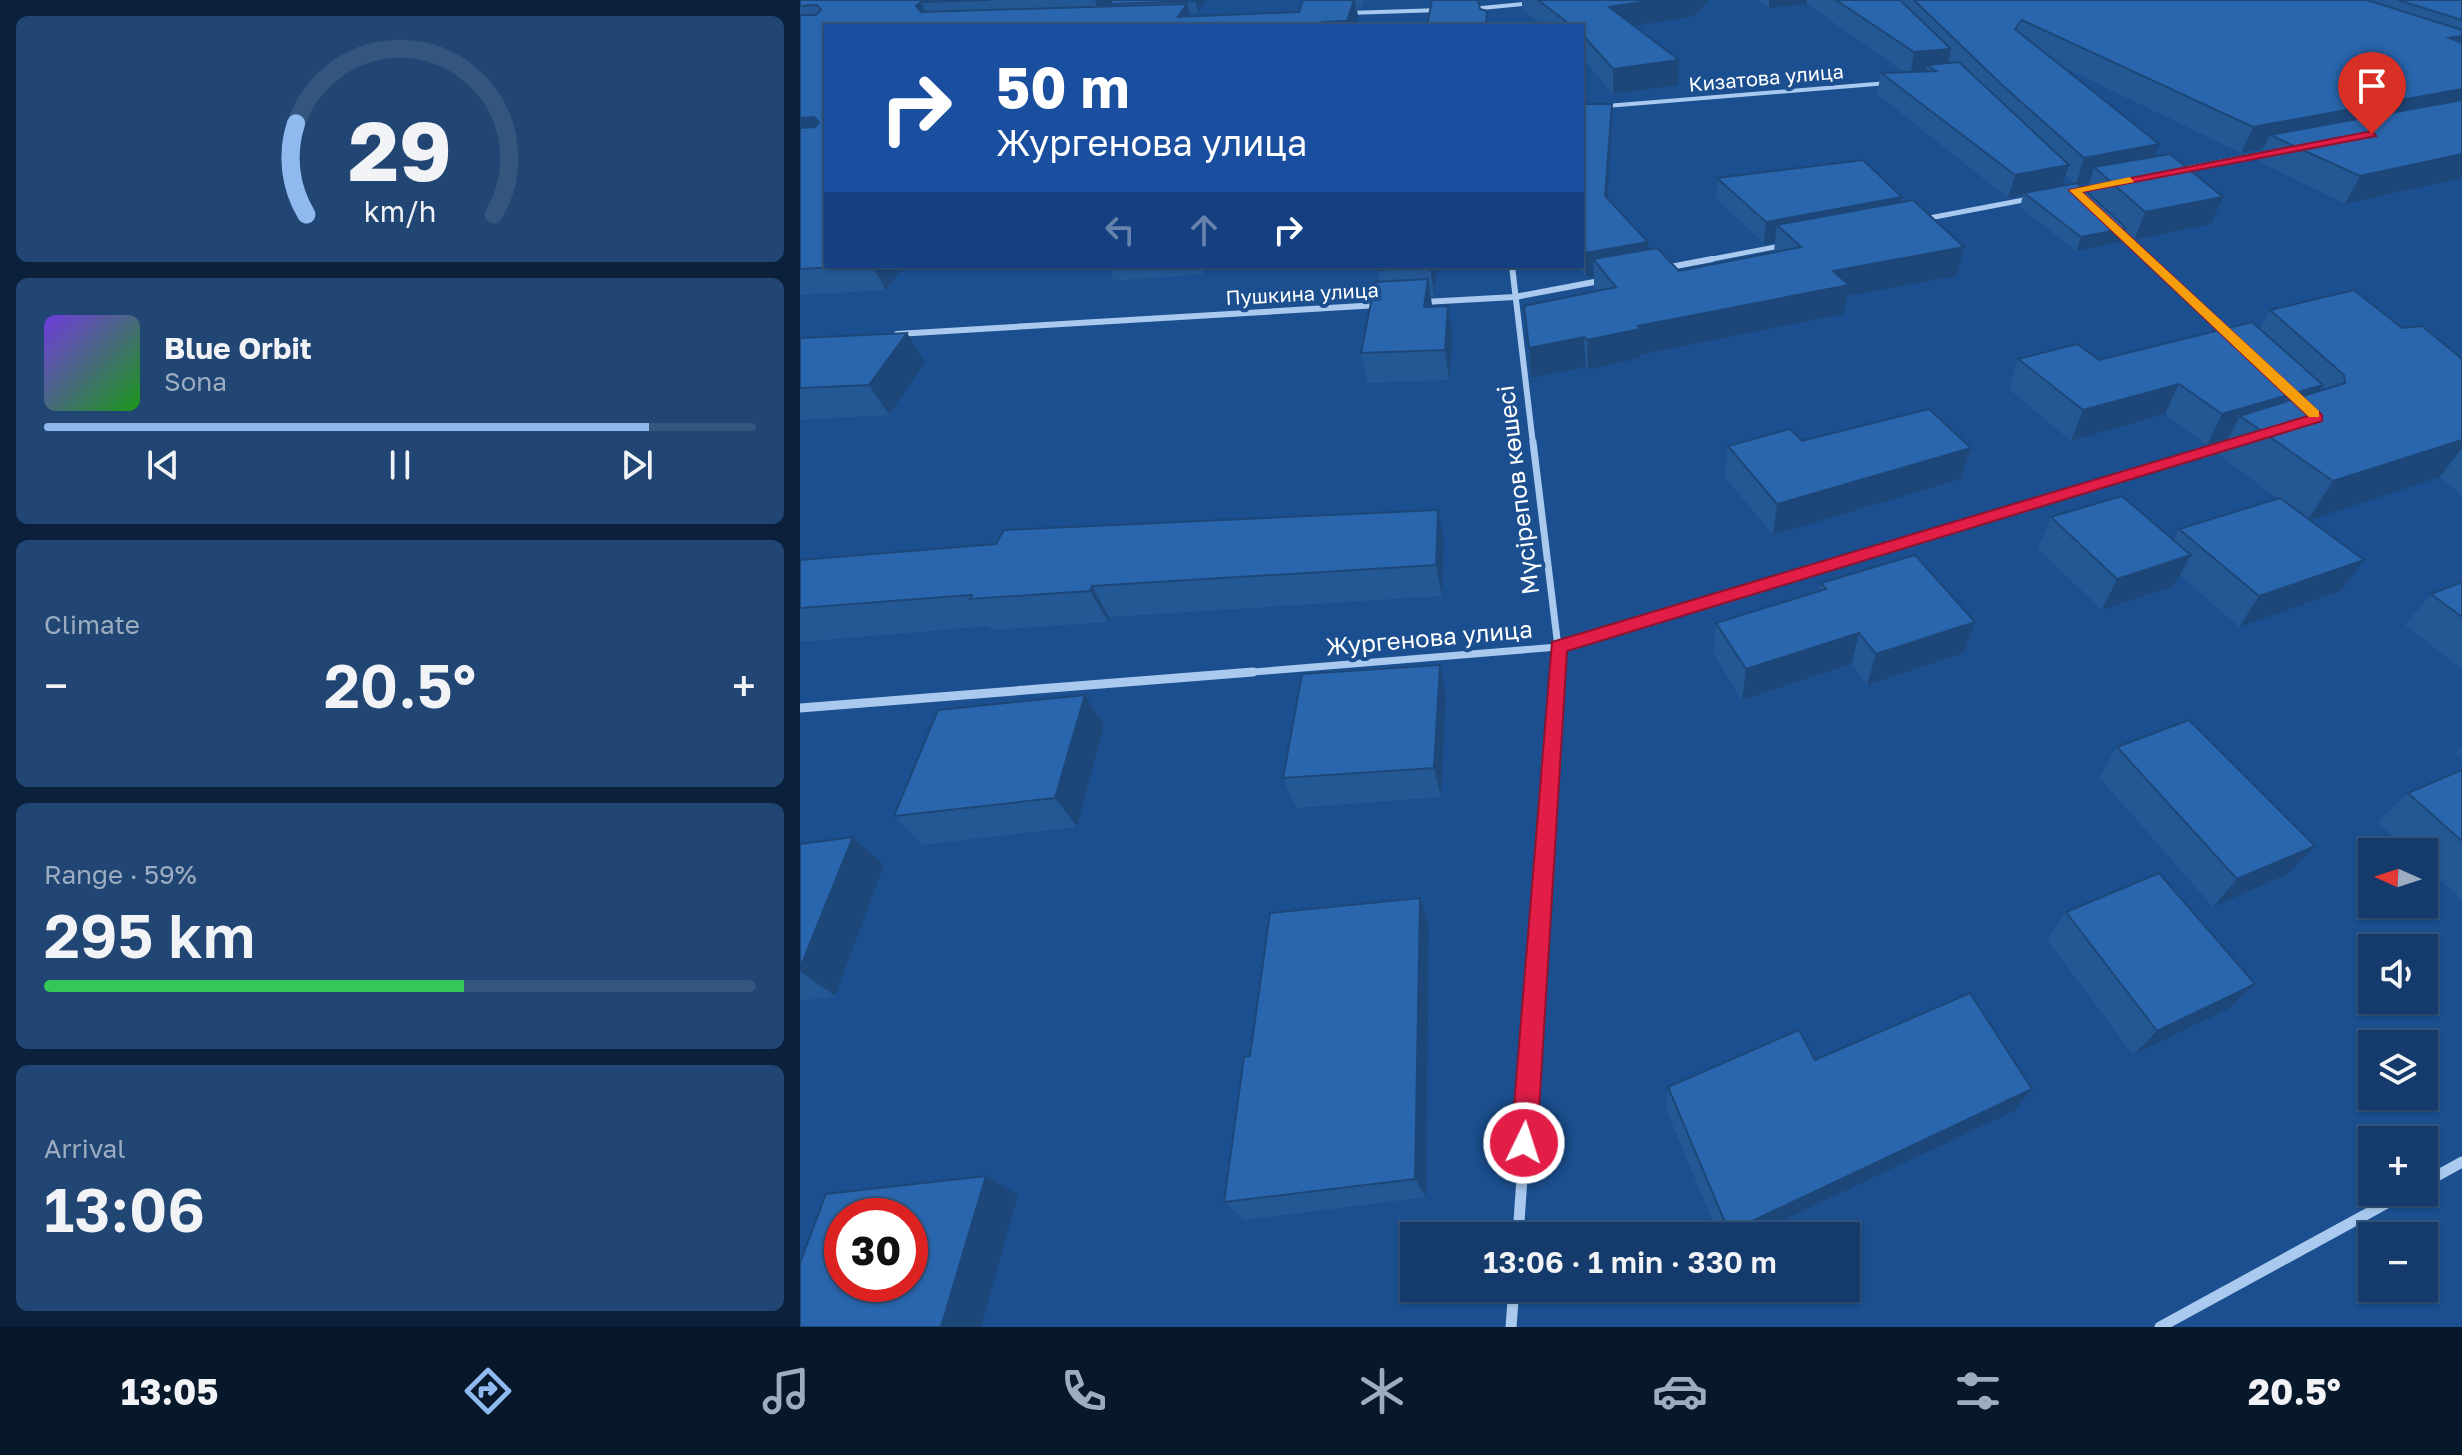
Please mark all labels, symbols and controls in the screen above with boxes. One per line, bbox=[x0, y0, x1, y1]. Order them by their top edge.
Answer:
pin bbox=[2338, 52, 2406, 134]
text: 50 m bbox=[996, 53, 1130, 120]
icon: right bbox=[864, 56, 968, 160]
street label: Кизатова улица bbox=[1687, 58, 1845, 96]
icon: arrive bbox=[2350, 64, 2394, 108]
text: 29 bbox=[348, 99, 452, 199]
text: Жургенова улица bbox=[996, 121, 1307, 164]
text: km/h bbox=[364, 194, 436, 228]
icon: left bbox=[1098, 208, 1142, 252]
icon: ahead bbox=[1182, 208, 1226, 252]
icon: right bbox=[1266, 208, 1310, 252]
street label: Пушкина улица bbox=[1225, 277, 1379, 309]
text: Blue Orbit bbox=[164, 330, 312, 366]
text: Sona bbox=[164, 366, 227, 397]
street label: Мүсірепов көшесі bbox=[1490, 384, 1545, 596]
icon: previous bbox=[141, 443, 185, 487]
icon: pause bbox=[378, 443, 422, 487]
icon: next bbox=[615, 443, 659, 487]
text: Climate bbox=[44, 609, 140, 640]
street label: Жургенова улица bbox=[1324, 614, 1534, 660]
text: 20.5° bbox=[324, 649, 476, 721]
text: − bbox=[44, 659, 68, 712]
text: + bbox=[732, 659, 756, 712]
north arrow bbox=[2358, 838, 2438, 918]
map controls bbox=[2358, 838, 2438, 1302]
text: Range · 59% bbox=[44, 859, 197, 890]
text: 295 km bbox=[44, 899, 255, 971]
button: sound bbox=[2358, 934, 2438, 1014]
button: layers bbox=[2358, 1030, 2438, 1110]
position arrow bbox=[1482, 1101, 1566, 1185]
button: + bbox=[2358, 1126, 2438, 1206]
text: Arrival bbox=[44, 1133, 125, 1164]
text: 13:06 bbox=[44, 1173, 205, 1245]
speed limit sign: 30 bbox=[824, 1198, 928, 1302]
button: − bbox=[2358, 1222, 2438, 1302]
text: 13:06 · 1 min · 330 m bbox=[1483, 1244, 1777, 1280]
icon: directions bbox=[460, 1363, 516, 1419]
icon: music bbox=[758, 1363, 814, 1419]
icon: phone bbox=[1056, 1363, 1112, 1419]
icon: climate bbox=[1354, 1363, 1410, 1419]
icon: car bbox=[1652, 1363, 1708, 1419]
icon: filters bbox=[1950, 1363, 2006, 1419]
text: 13:05 bbox=[121, 1370, 218, 1413]
text: 20.5° bbox=[2248, 1370, 2341, 1413]

